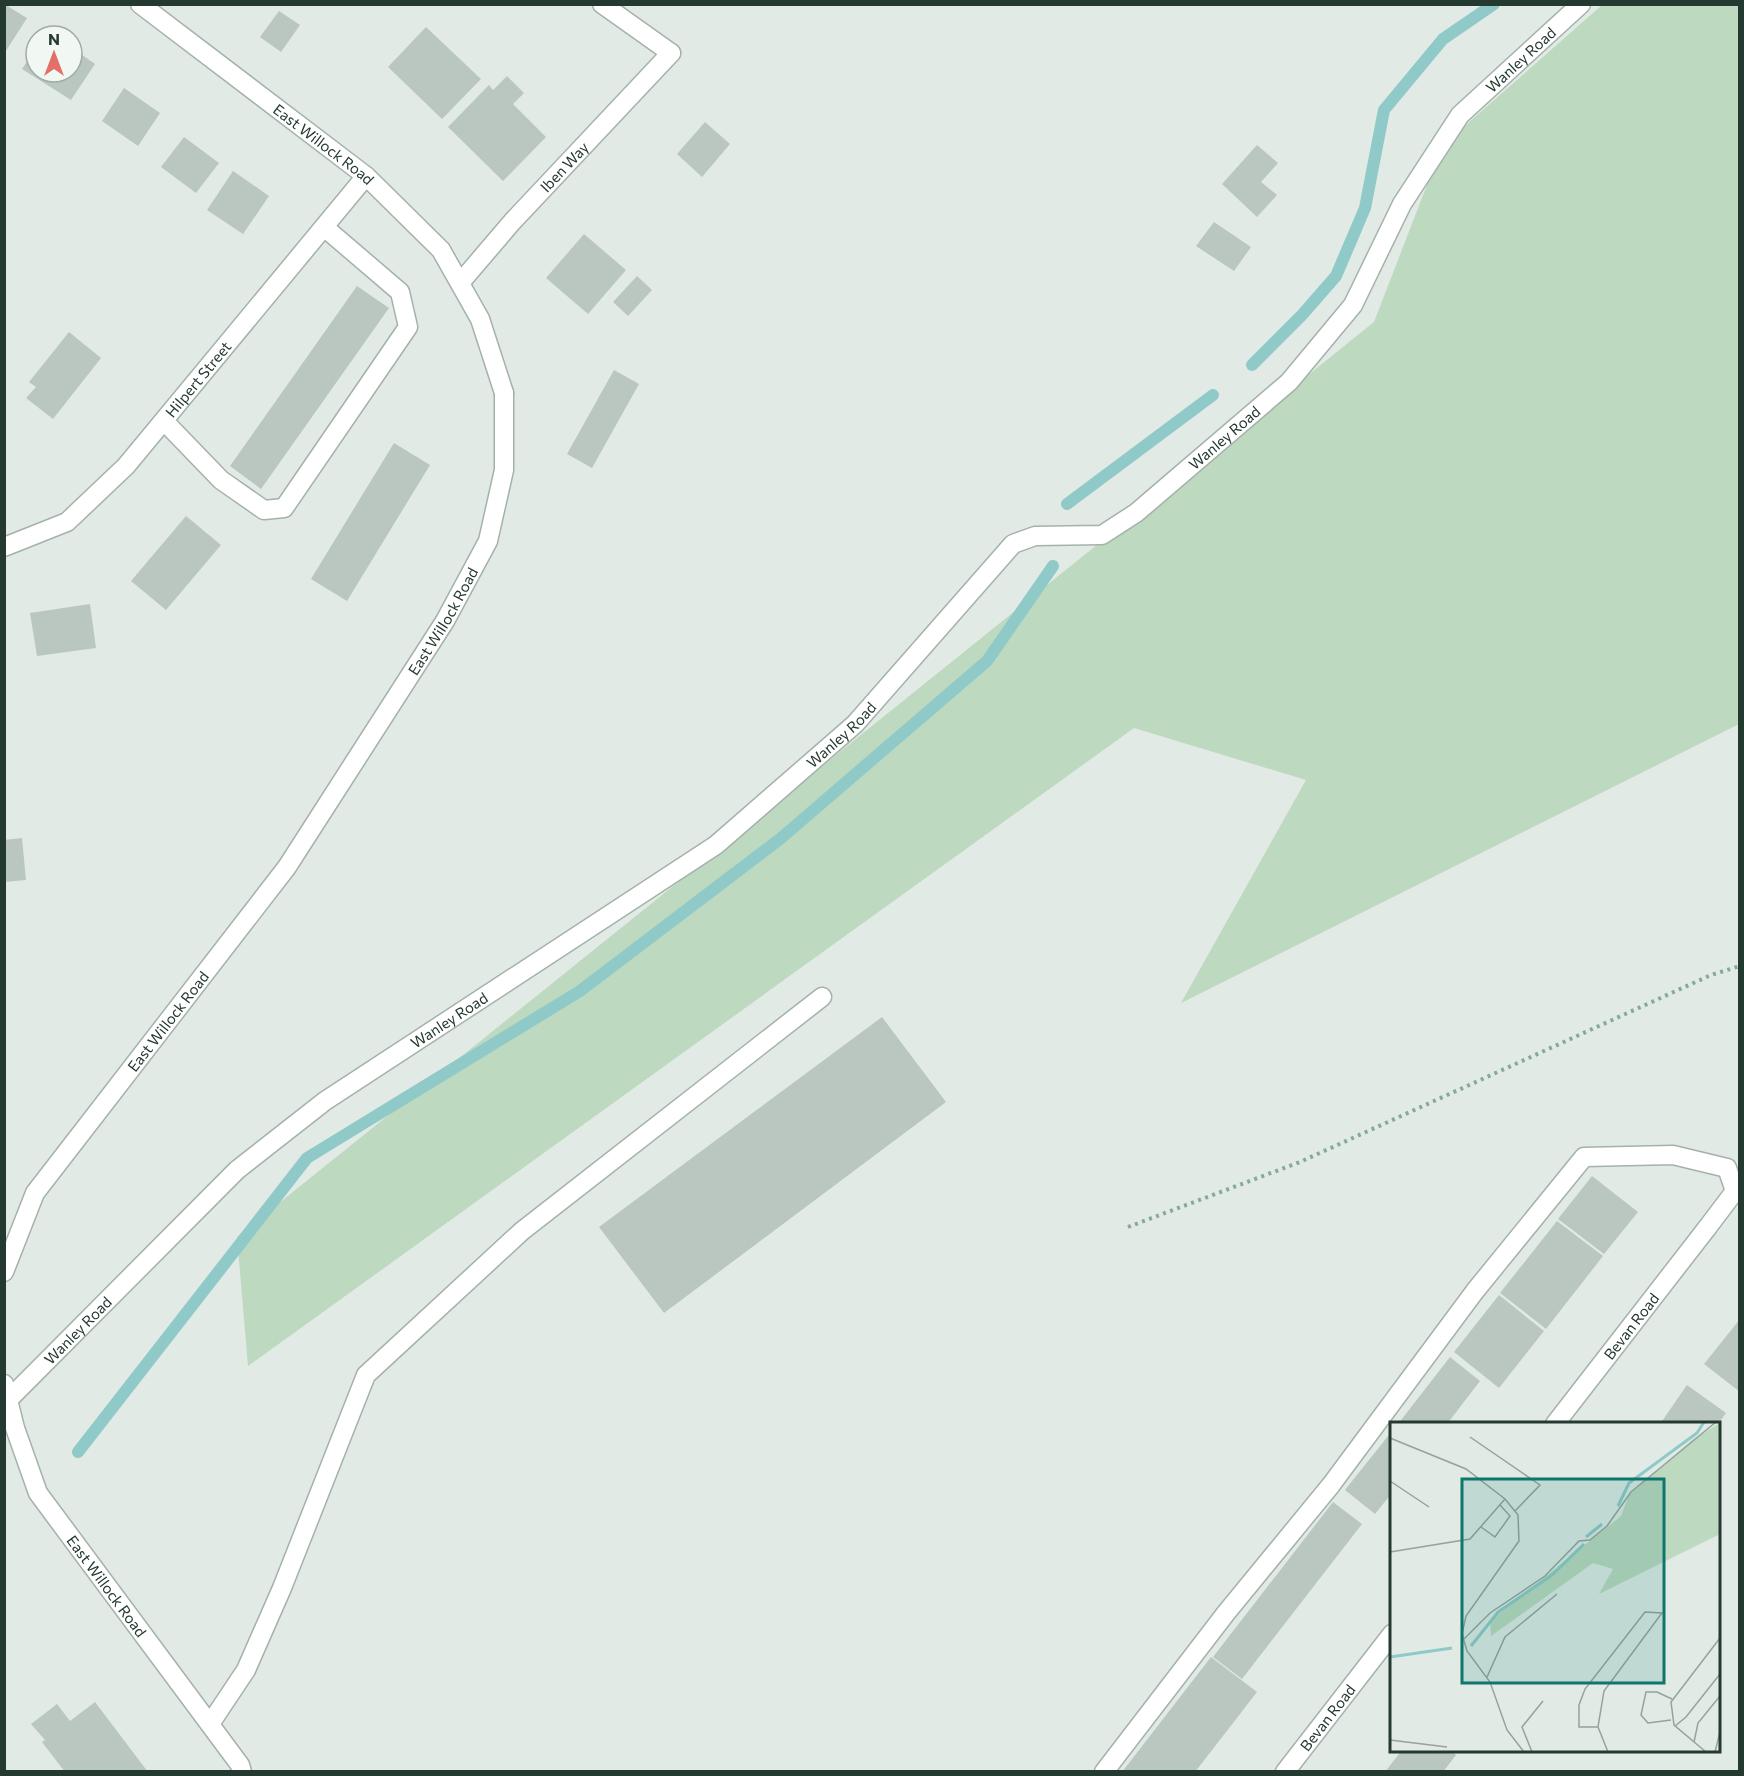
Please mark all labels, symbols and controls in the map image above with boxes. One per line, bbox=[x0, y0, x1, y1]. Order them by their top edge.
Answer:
street label: Wanley Road bbox=[1482, 23, 1559, 96]
north arrow bbox=[24, 24, 84, 84]
text: N bbox=[48, 29, 60, 48]
street label: East Willock Road bbox=[270, 100, 378, 188]
street label: Iben Way bbox=[536, 138, 592, 196]
street label: Hilpert Street bbox=[161, 337, 235, 421]
street label: Wanley Road bbox=[1185, 402, 1264, 473]
street label: East Willock Road bbox=[404, 564, 481, 678]
street label: Wanley Road bbox=[803, 698, 879, 771]
street label: East Willock Road bbox=[123, 967, 212, 1075]
street label: Wanley Road bbox=[407, 988, 491, 1052]
street label: Bevan Road bbox=[1600, 1289, 1662, 1363]
street label: Wanley Road bbox=[40, 1293, 115, 1368]
inset map bbox=[1390, 1422, 1720, 1752]
street label: East Willock Road bbox=[63, 1532, 151, 1640]
street label: Bevan Road bbox=[1296, 1681, 1359, 1754]

